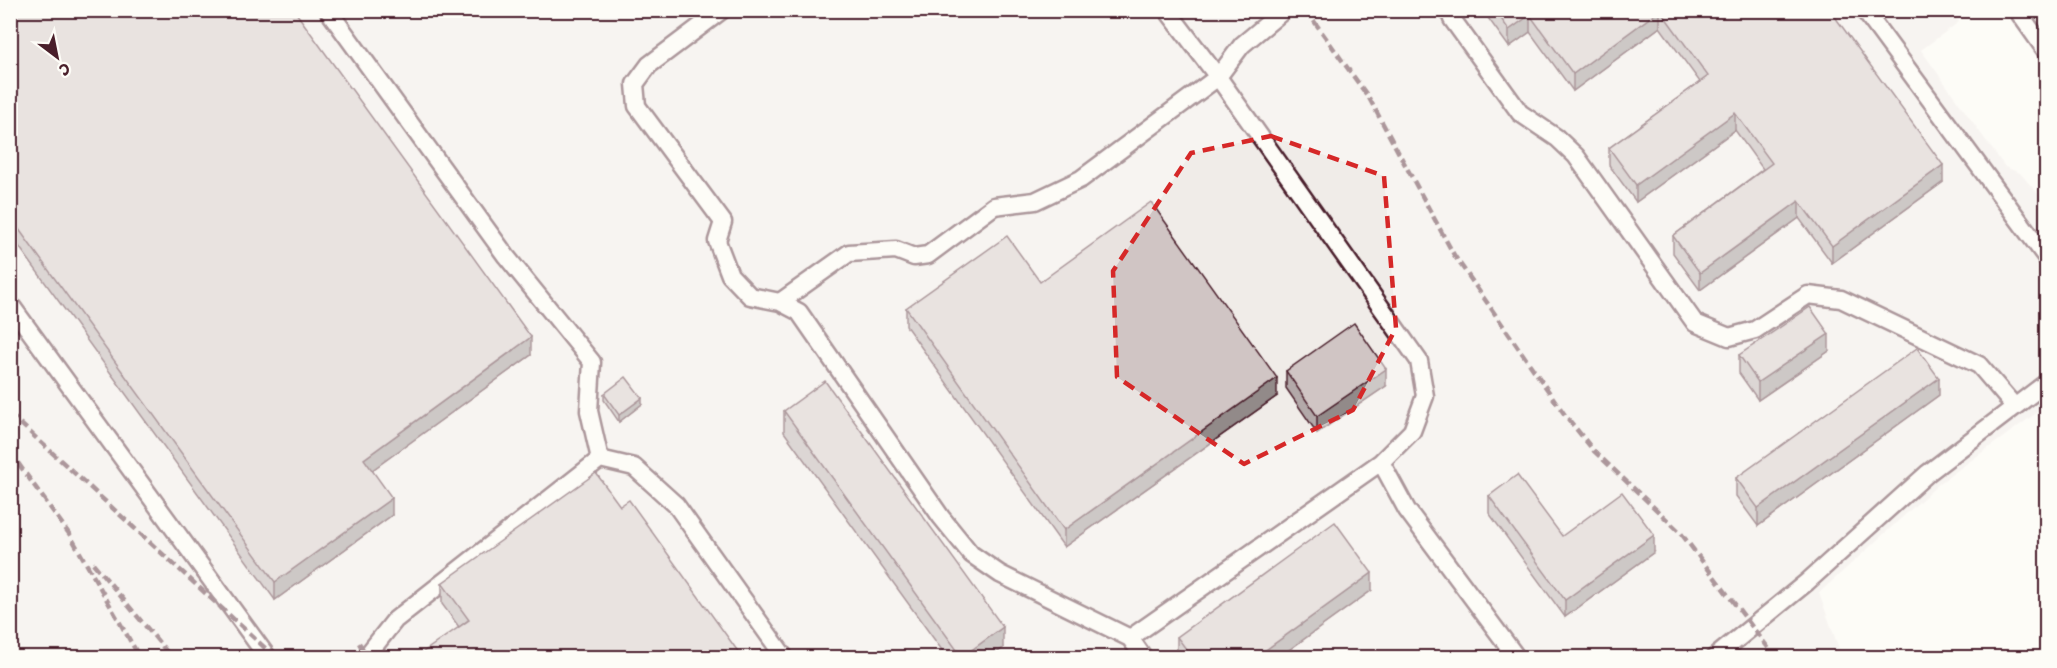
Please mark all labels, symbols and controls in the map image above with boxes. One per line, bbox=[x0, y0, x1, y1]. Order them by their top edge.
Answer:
north arrow bbox=[27, 27, 87, 87]
text: С bbox=[55, 58, 74, 81]

